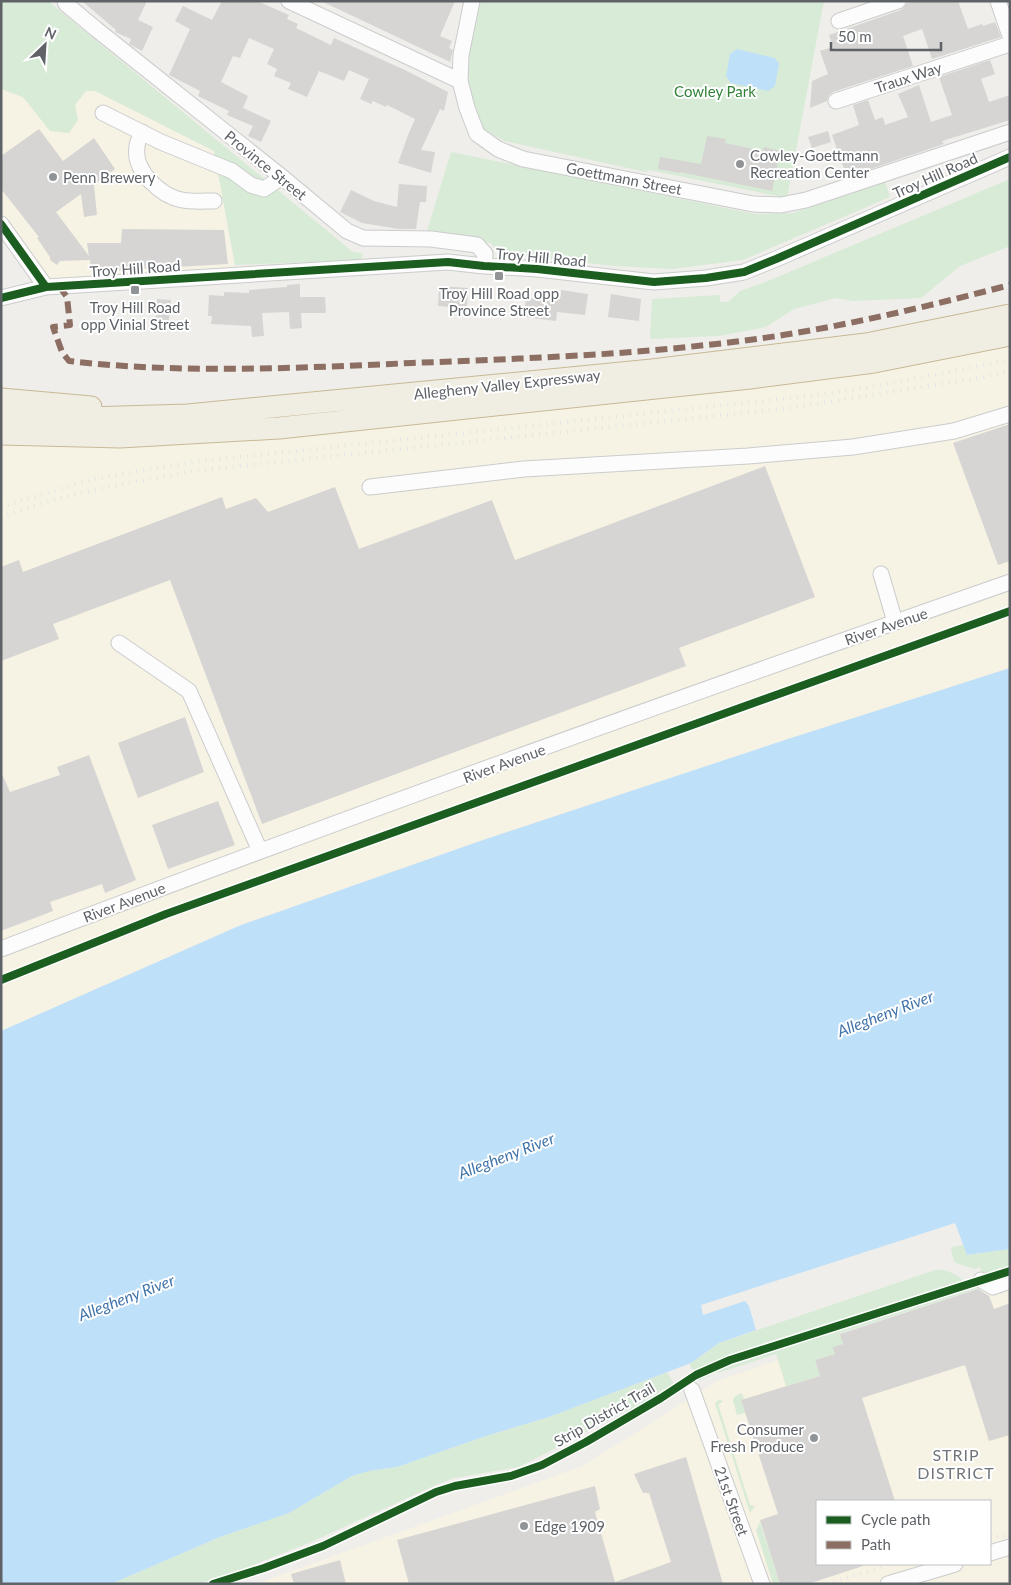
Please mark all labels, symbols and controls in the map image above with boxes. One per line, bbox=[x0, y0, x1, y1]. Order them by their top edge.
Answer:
north arrow bbox=[20, 20, 70, 70]
scale bar bbox=[831, 20, 941, 52]
text: N bbox=[42, 23, 59, 43]
text: 50 m bbox=[838, 27, 872, 45]
street label: Traux Way bbox=[872, 58, 944, 96]
park label: Cowley Park bbox=[674, 82, 756, 100]
street label: Province Street bbox=[221, 126, 311, 204]
place label: Cowley-Goettmann Recreation Center bbox=[750, 146, 879, 181]
street label: Troy Hill Road bbox=[890, 148, 980, 202]
street label: Goettmann Street bbox=[565, 158, 684, 198]
marker: Cowley-Goettmann Recreation Center bbox=[734, 158, 746, 170]
place label: Penn Brewery bbox=[63, 168, 156, 186]
marker: Penn Brewery bbox=[47, 171, 59, 183]
street label: Troy Hill Road bbox=[495, 244, 587, 270]
street label: Troy Hill Road bbox=[89, 256, 181, 280]
marker: Troy Hill Road opp Province Street bbox=[493, 270, 505, 282]
marker: Troy Hill Road opp Vinial Street bbox=[129, 284, 141, 296]
place label: Troy Hill Road opp Province Street bbox=[439, 284, 559, 319]
place label: Troy Hill Road opp Vinial Street bbox=[81, 298, 190, 333]
street label: Allegheny Valley Expressway bbox=[413, 365, 602, 403]
street label: River Avenue bbox=[842, 603, 930, 649]
street label: River Avenue bbox=[460, 740, 548, 786]
street label: River Avenue bbox=[80, 878, 168, 926]
water label: Allegheny River bbox=[833, 986, 936, 1040]
water label: Allegheny River bbox=[454, 1128, 557, 1182]
water label: Allegheny River bbox=[74, 1270, 177, 1324]
street label: Strip District Trail bbox=[550, 1378, 658, 1450]
place label: Consumer Fresh Produce bbox=[710, 1420, 805, 1455]
marker: Consumer Fresh Produce bbox=[808, 1432, 820, 1444]
district label: STRIP DISTRICT bbox=[917, 1445, 995, 1482]
street label: 21st Street bbox=[711, 1464, 753, 1539]
legend bbox=[816, 1500, 991, 1565]
text: Cycle path bbox=[861, 1510, 930, 1528]
place label: Edge 1909 bbox=[534, 1517, 605, 1535]
marker: Edge 1909 bbox=[518, 1520, 530, 1532]
text: Path bbox=[861, 1535, 891, 1553]

